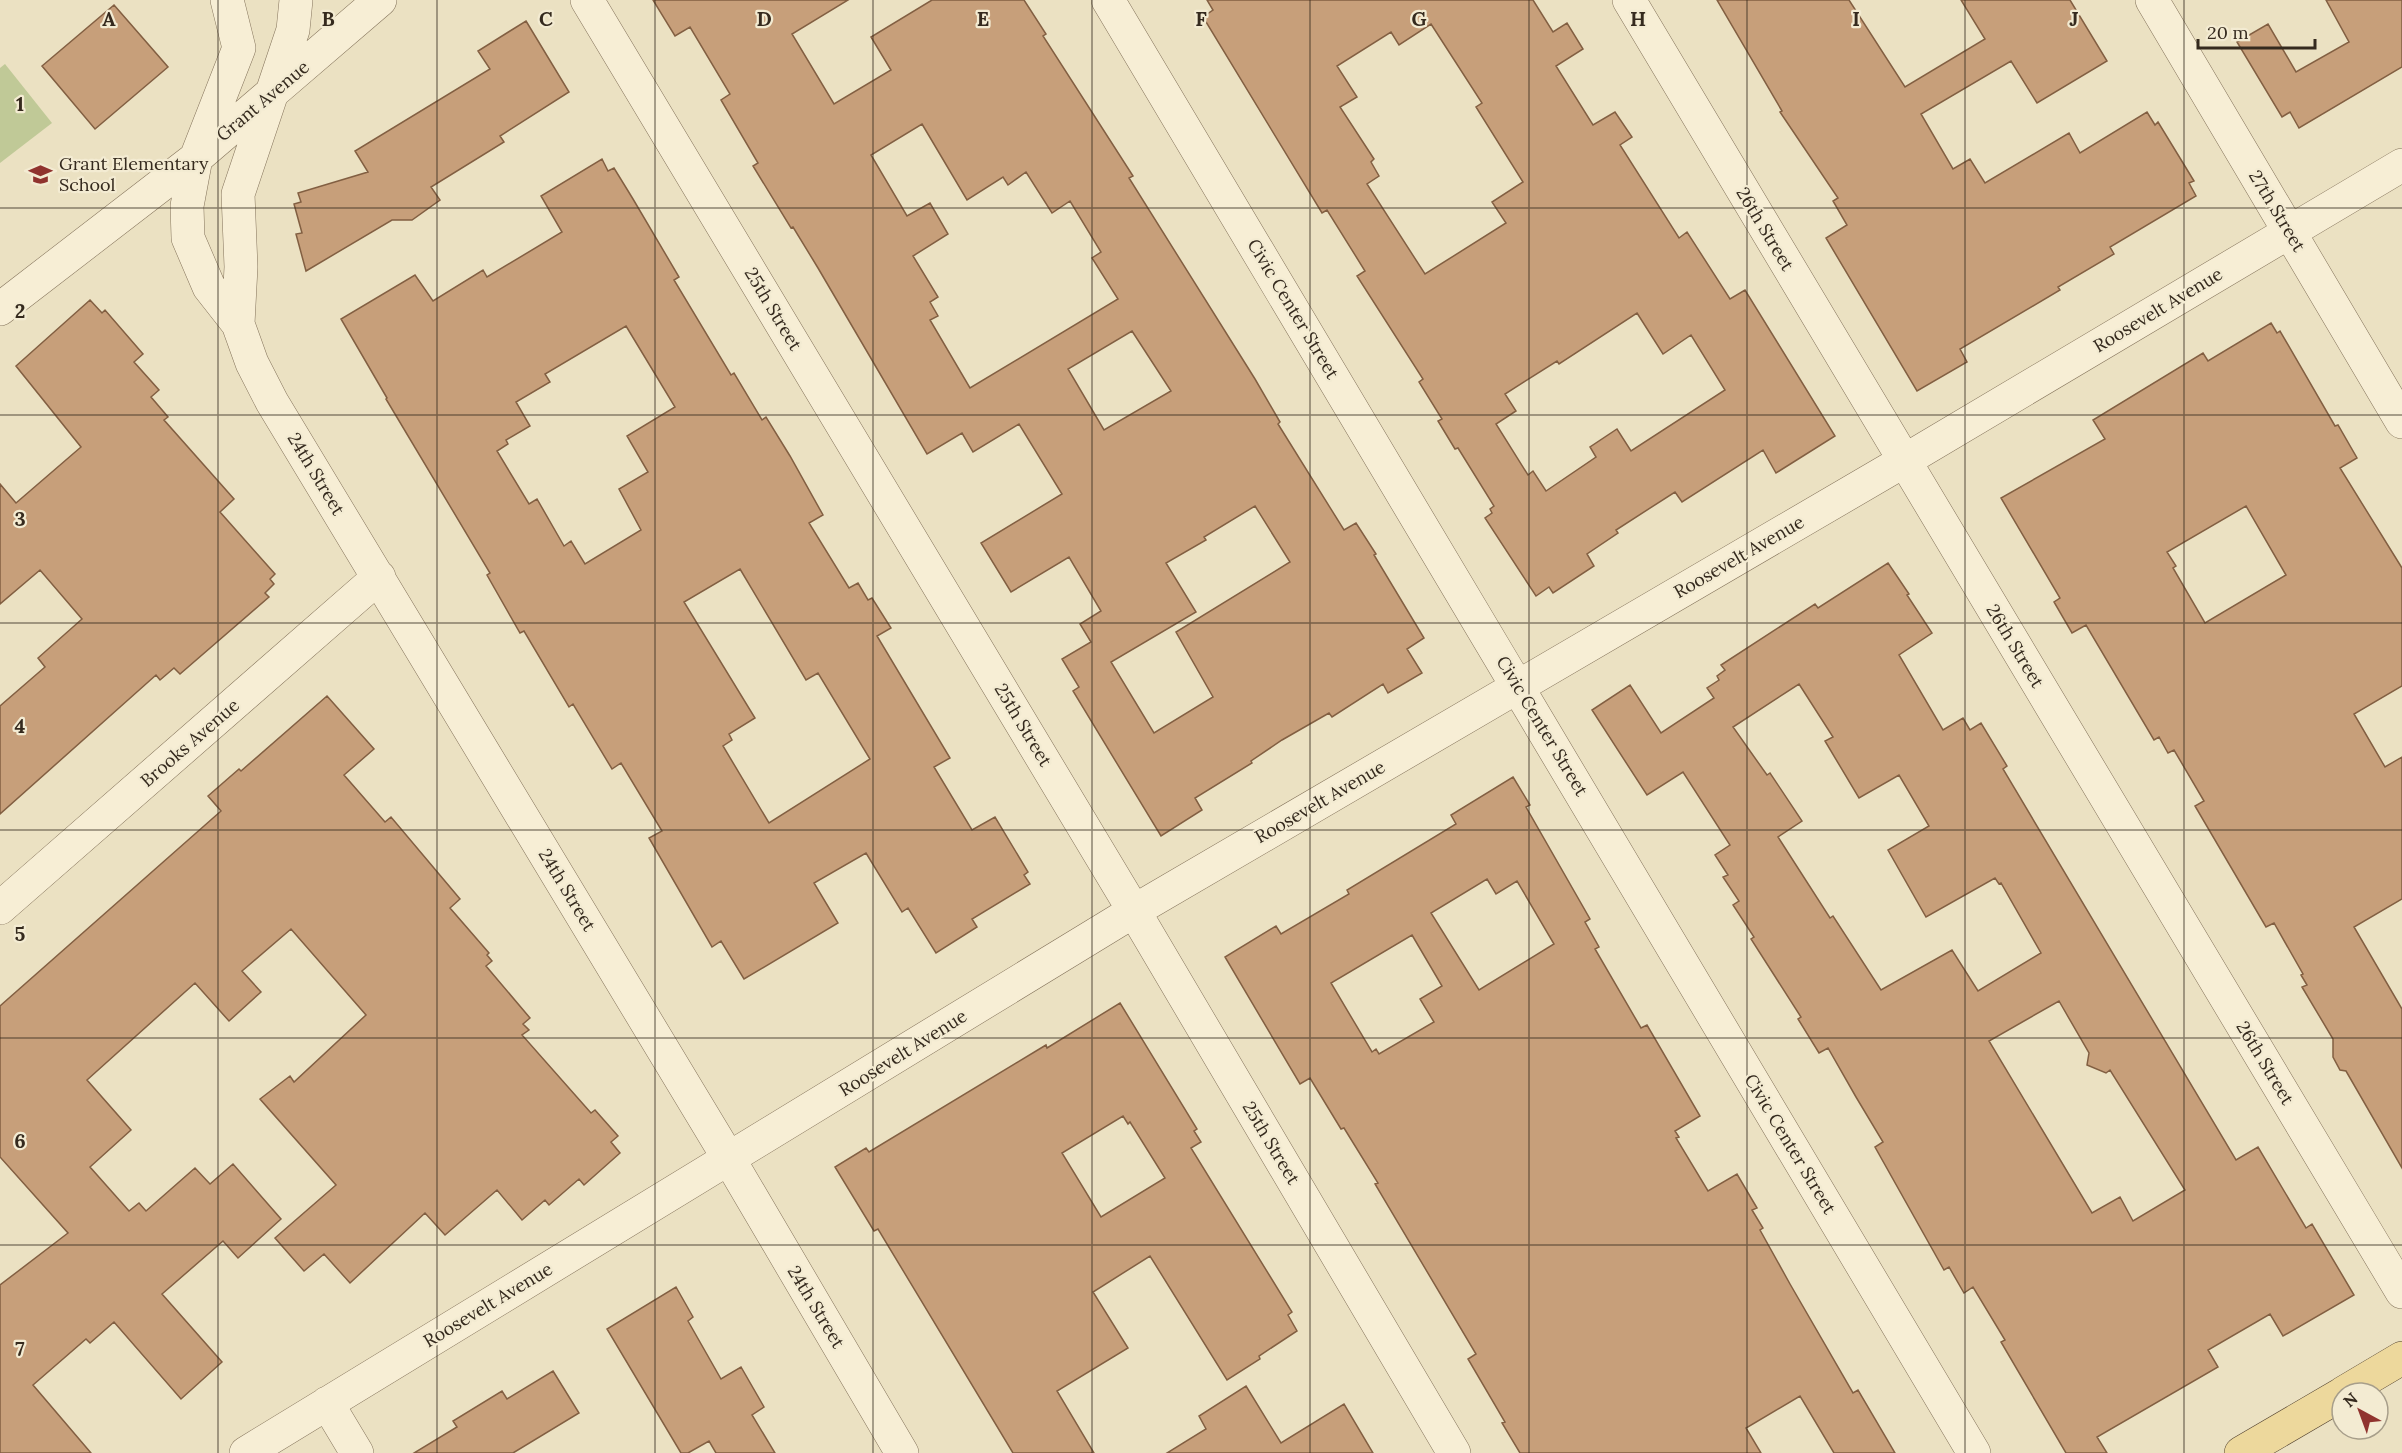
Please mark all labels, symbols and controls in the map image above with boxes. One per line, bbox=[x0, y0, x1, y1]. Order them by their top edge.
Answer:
text: A bbox=[102, 6, 116, 31]
text: B bbox=[321, 6, 335, 31]
text: C bbox=[539, 6, 553, 31]
text: D bbox=[756, 6, 772, 31]
text: E bbox=[977, 6, 989, 31]
text: F bbox=[1195, 6, 1207, 31]
text: G bbox=[1411, 6, 1427, 31]
text: H bbox=[1630, 6, 1646, 31]
text: I bbox=[1852, 6, 1860, 31]
text: J bbox=[2069, 6, 2079, 31]
scale bar bbox=[2198, 12, 2315, 50]
text: 20 m bbox=[2207, 21, 2249, 44]
street label: Grant Avenue bbox=[212, 55, 314, 146]
text: 1 bbox=[16, 91, 24, 116]
place label: Grant Elementary School bbox=[59, 152, 209, 196]
school or university icon: Grant Elementary School bbox=[28, 161, 54, 187]
street label: 27th Street bbox=[2244, 166, 2311, 256]
street label: 26th Street bbox=[1731, 183, 1799, 275]
street label: Civic Center Street bbox=[1243, 234, 1344, 383]
street label: Roosevelt Avenue bbox=[2089, 262, 2227, 357]
street label: 25th Street bbox=[740, 263, 807, 355]
text: 2 bbox=[15, 298, 25, 323]
street label: 24th Street bbox=[283, 428, 350, 519]
text: 3 bbox=[14, 506, 26, 531]
street label: Roosevelt Avenue bbox=[1669, 510, 1808, 603]
street label: 26th Street bbox=[1981, 600, 2049, 692]
street label: Civic Center Street bbox=[1492, 651, 1593, 800]
street label: 25th Street bbox=[990, 679, 1057, 771]
street label: Brooks Avenue bbox=[135, 693, 244, 792]
text: 4 bbox=[15, 713, 26, 738]
street label: Roosevelt Avenue bbox=[1250, 755, 1389, 848]
street label: 24th Street bbox=[534, 844, 601, 935]
text: 5 bbox=[15, 921, 26, 946]
street label: Roosevelt Avenue bbox=[834, 1004, 971, 1101]
street label: 26th Street bbox=[2231, 1017, 2299, 1109]
street label: Civic Center Street bbox=[1740, 1069, 1841, 1218]
street label: 25th Street bbox=[1238, 1097, 1305, 1189]
text: 6 bbox=[14, 1128, 26, 1153]
street label: Roosevelt Avenue bbox=[419, 1257, 557, 1352]
street label: 24th Street bbox=[783, 1261, 850, 1352]
text: 7 bbox=[15, 1336, 25, 1361]
north arrow bbox=[2330, 1381, 2390, 1441]
text: N bbox=[2339, 1388, 2361, 1411]

